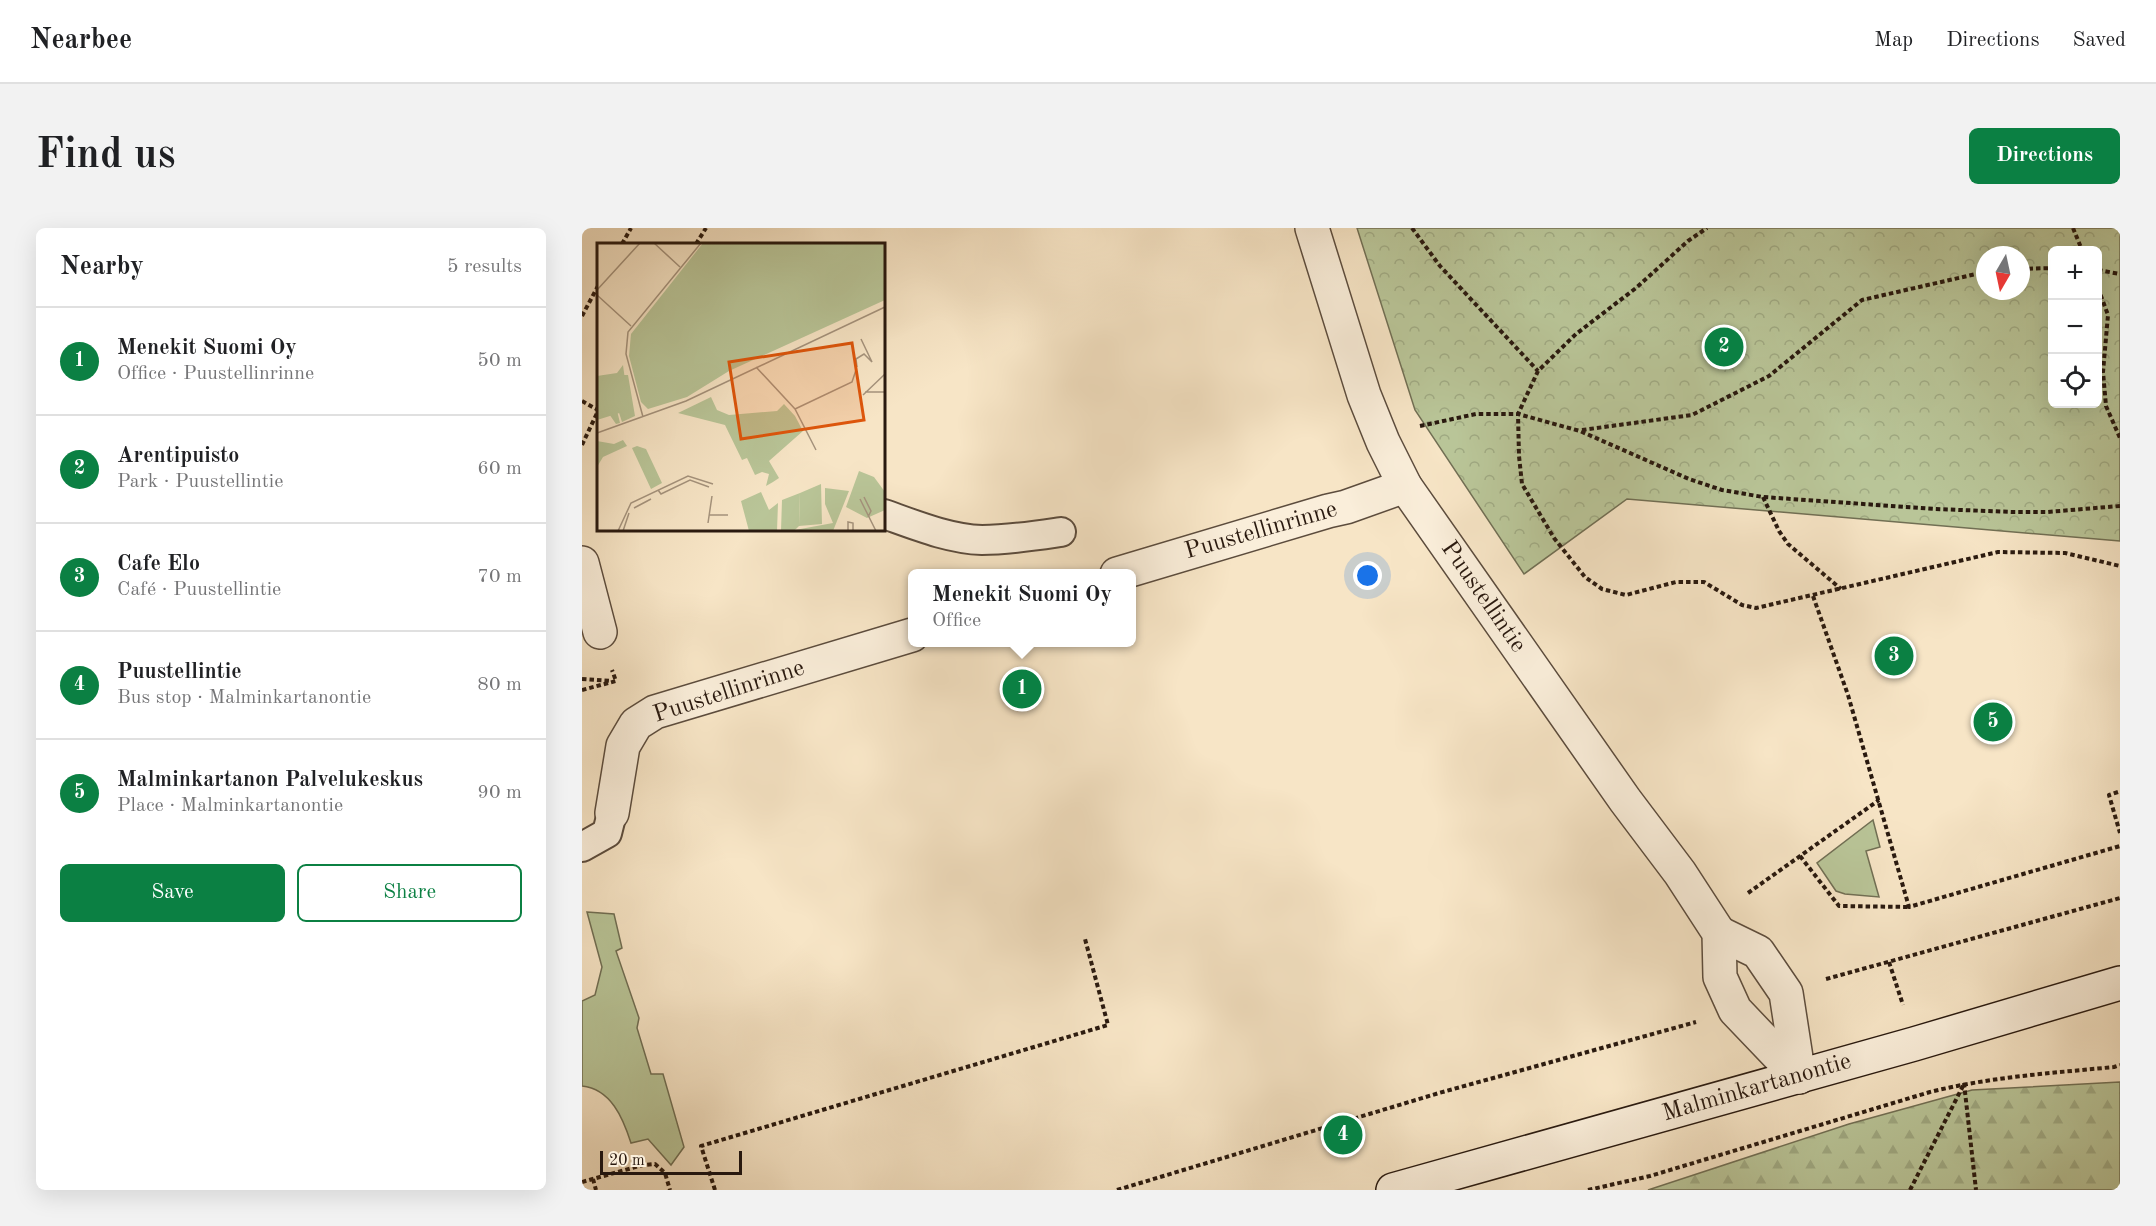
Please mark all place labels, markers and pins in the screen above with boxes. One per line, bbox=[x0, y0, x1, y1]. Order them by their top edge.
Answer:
pin: 2 bbox=[1704, 324, 1744, 370]
pin: 3 bbox=[1874, 634, 1914, 678]
pin: 1 bbox=[1002, 666, 1042, 712]
pin: 5 bbox=[1974, 700, 2012, 744]
pin: 4 bbox=[1324, 1112, 1362, 1158]

